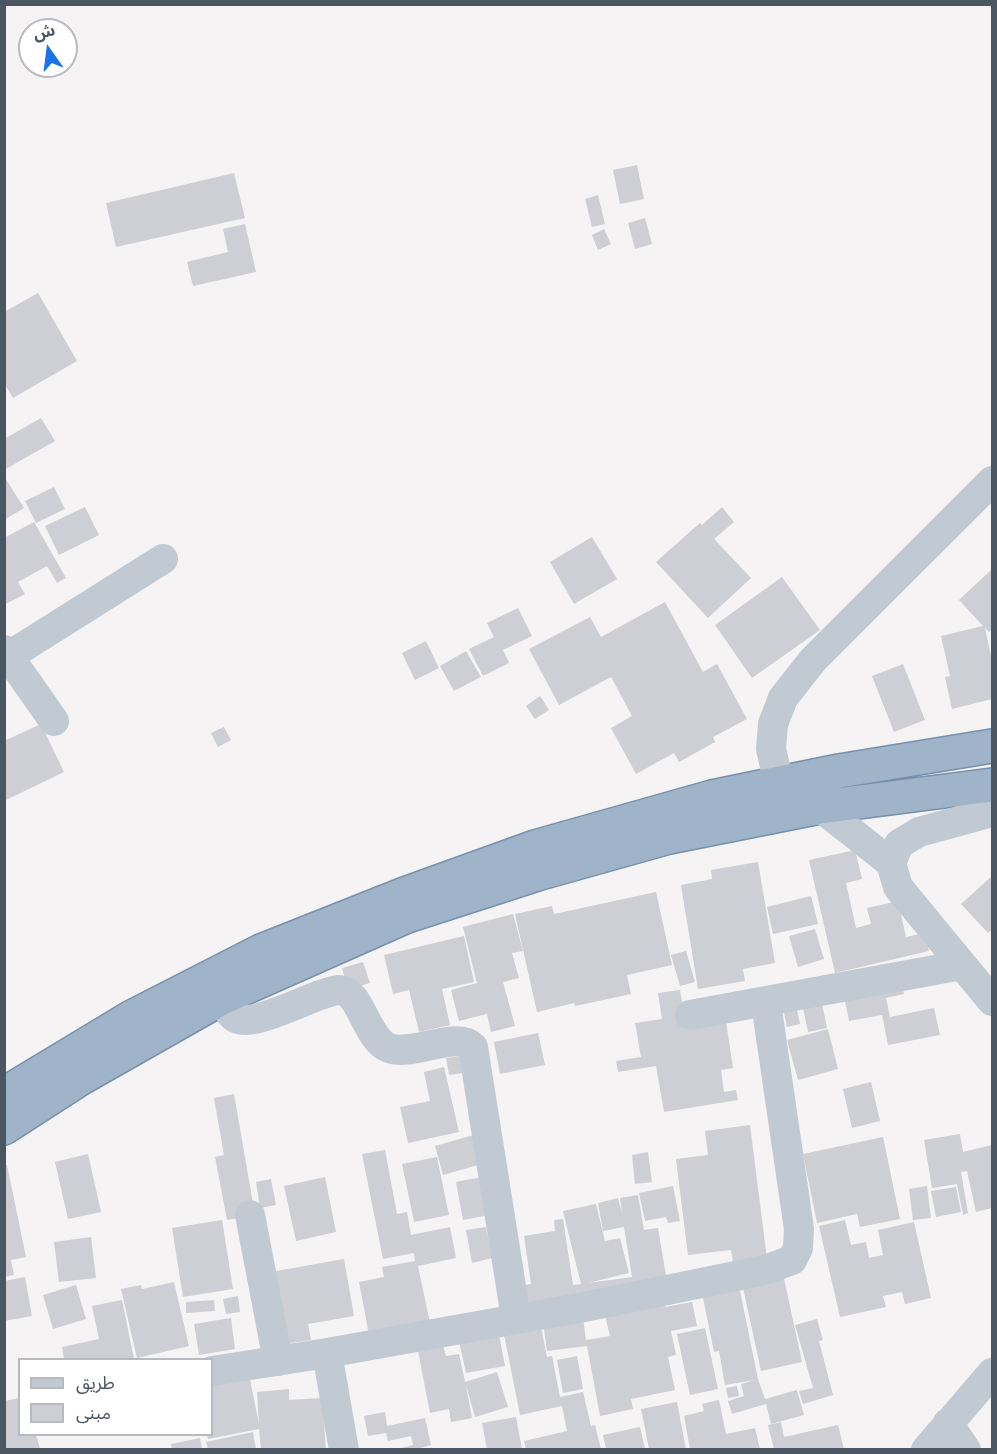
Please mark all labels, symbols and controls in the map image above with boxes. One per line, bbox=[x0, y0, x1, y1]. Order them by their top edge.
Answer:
north arrow bbox=[18, 18, 78, 78]
text: ش bbox=[31, 20, 57, 44]
legend bbox=[18, 1358, 213, 1436]
text: طريق bbox=[76, 1372, 115, 1393]
text: مبنى bbox=[76, 1402, 111, 1423]

